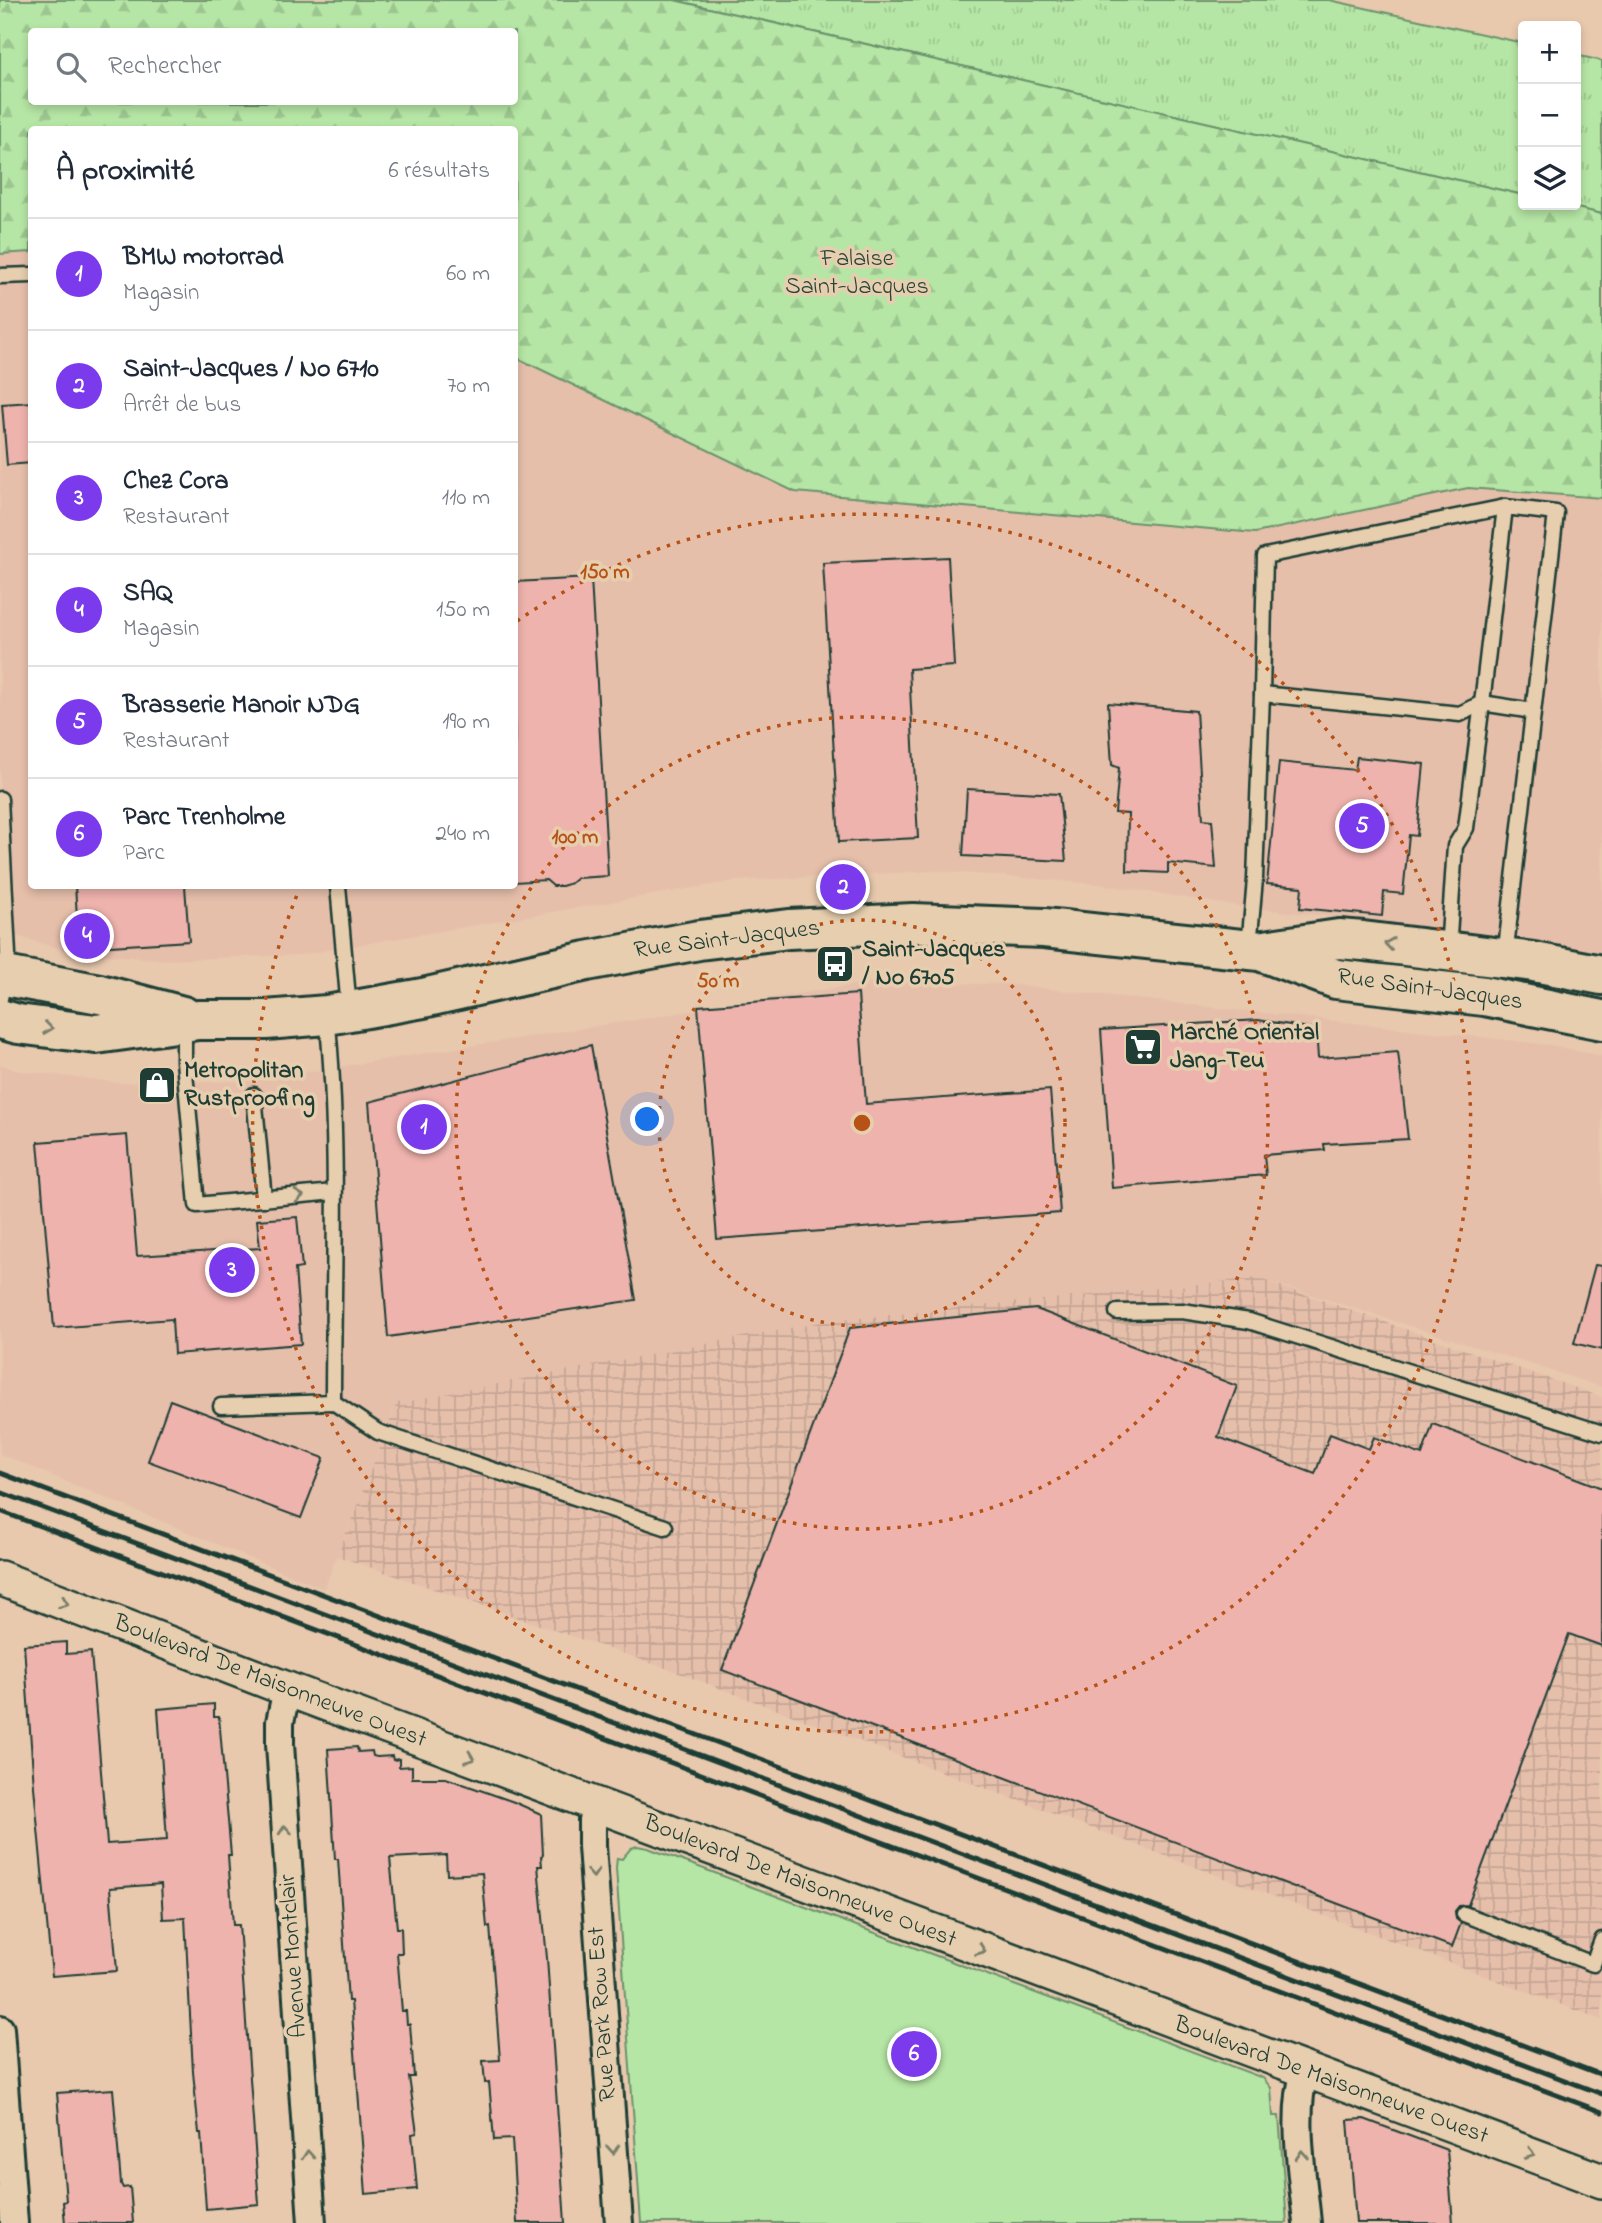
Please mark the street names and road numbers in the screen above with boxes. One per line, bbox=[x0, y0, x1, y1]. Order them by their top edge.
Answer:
street label: Rue Saint-Jacques bbox=[632, 911, 822, 969]
street label: Rue Saint-Jacques bbox=[1335, 960, 1525, 1020]
street label: Boulevard De Maisonneuve Ouest bbox=[108, 1606, 431, 1758]
street label: Boulevard De Maisonneuve Ouest bbox=[638, 1806, 961, 1958]
street label: Avenue Montclair bbox=[271, 1872, 317, 2039]
street label: Rue Park Row Est bbox=[579, 1925, 627, 2103]
street label: Boulevard De Maisonneuve Ouest bbox=[1168, 2007, 1493, 2154]

